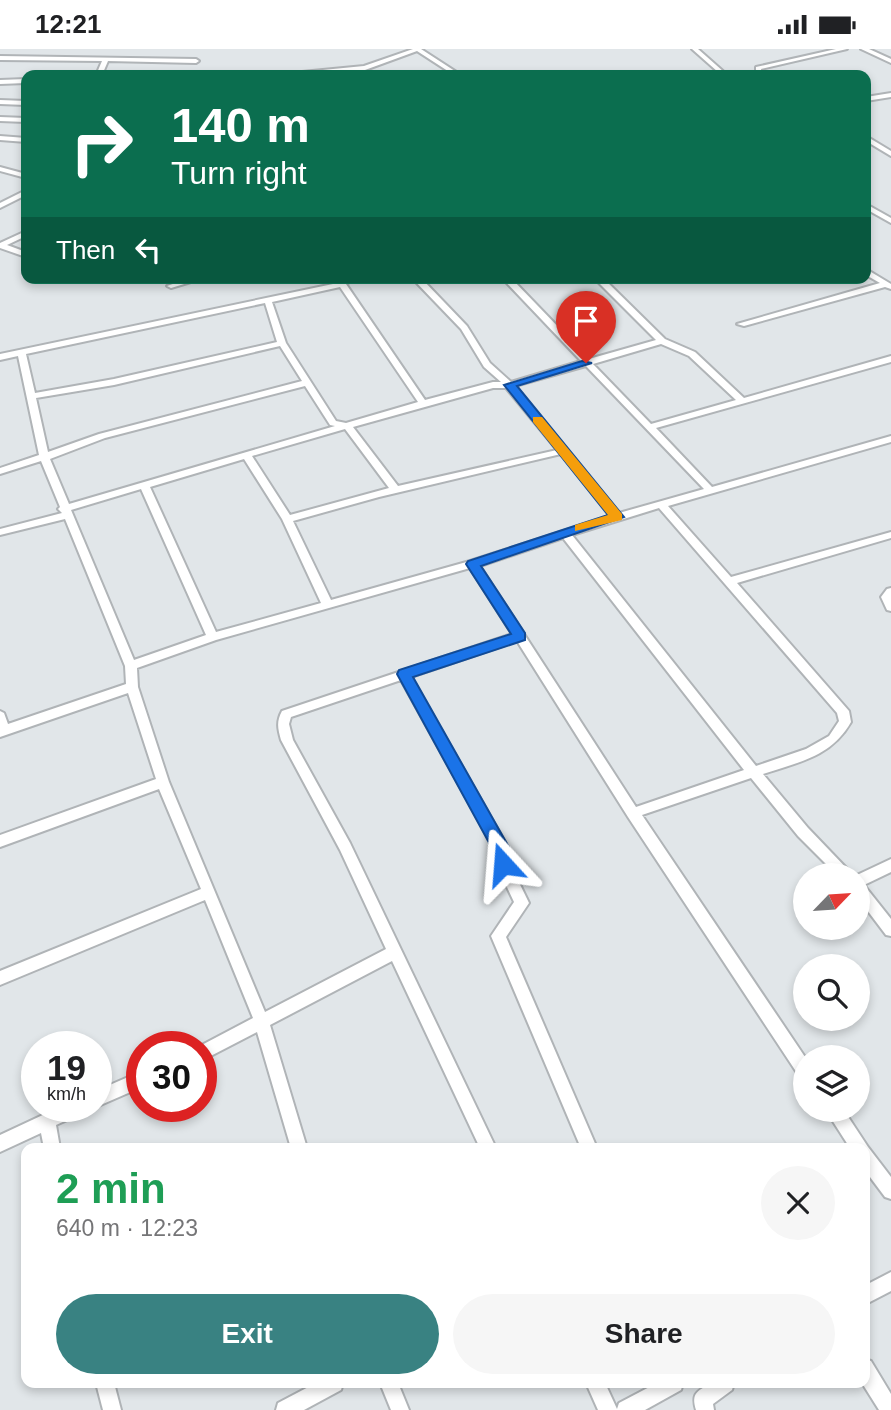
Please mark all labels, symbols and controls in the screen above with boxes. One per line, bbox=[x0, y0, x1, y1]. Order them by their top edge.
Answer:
text: 12:21 bbox=[35, 9, 102, 39]
icon: right bbox=[56, 98, 147, 189]
text: 140 m bbox=[171, 98, 310, 152]
text: Turn right bbox=[171, 155, 307, 191]
icon: left bbox=[129, 231, 167, 269]
text: Then bbox=[56, 235, 115, 265]
pin bbox=[556, 291, 616, 363]
icon: arrive bbox=[567, 302, 605, 340]
position arrow bbox=[466, 827, 540, 901]
north arrow bbox=[793, 863, 870, 940]
map controls bbox=[793, 863, 870, 1122]
button: search bbox=[793, 954, 870, 1031]
speed limit sign: 30 bbox=[126, 1031, 217, 1122]
button: layers bbox=[793, 1045, 870, 1122]
text: 19 bbox=[47, 1048, 86, 1087]
text: km/h bbox=[47, 1084, 86, 1104]
text: 2 min bbox=[56, 1165, 166, 1212]
button: close bbox=[761, 1166, 835, 1240]
text: 640 m · 12:23 bbox=[56, 1215, 198, 1241]
button: Exit bbox=[56, 1294, 439, 1374]
button: Share bbox=[453, 1294, 835, 1374]

